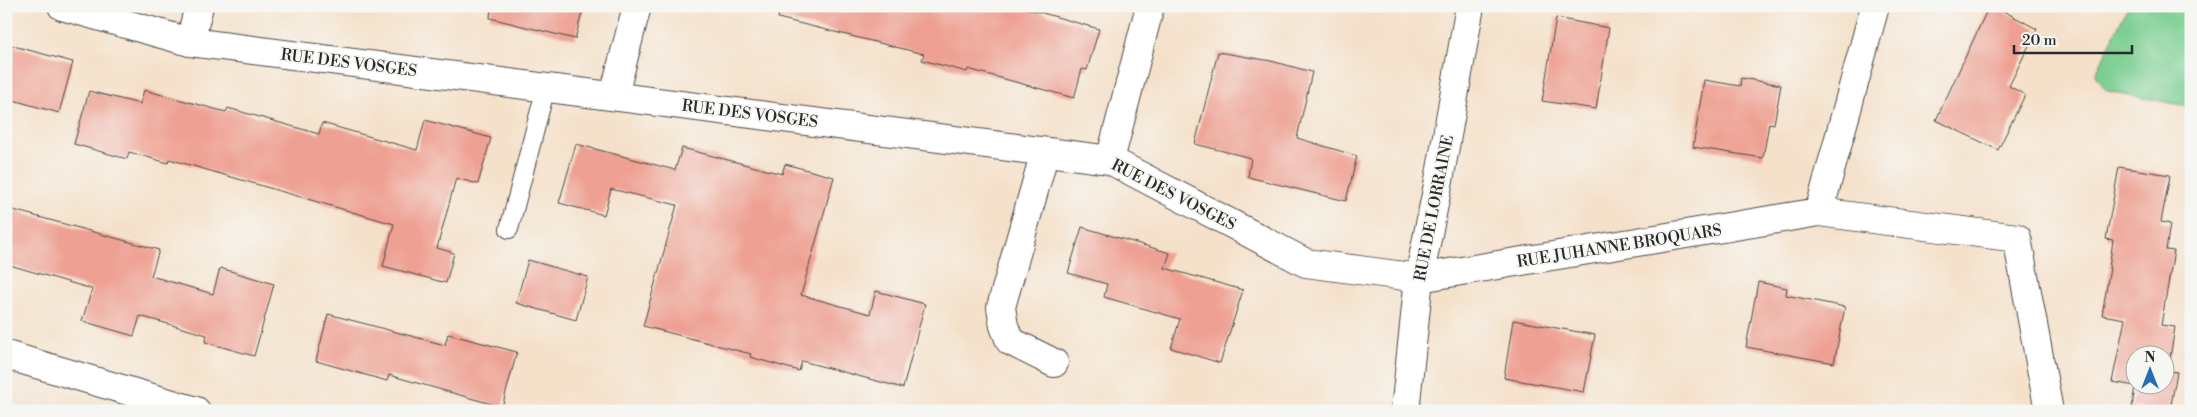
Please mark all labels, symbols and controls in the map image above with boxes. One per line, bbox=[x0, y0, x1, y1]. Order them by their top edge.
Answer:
scale bar bbox=[2014, 22, 2132, 54]
text: 20 m bbox=[2022, 31, 2057, 50]
street label: RUE DES VOSGES bbox=[280, 45, 418, 81]
street label: RUE DES VOSGES bbox=[681, 96, 819, 132]
street label: RUE DE LORRAINE bbox=[1410, 133, 1458, 283]
street label: RUE DES VOSGES bbox=[1108, 155, 1239, 235]
street label: RUE JUHANNE BROQUARS bbox=[1515, 220, 1723, 272]
north arrow bbox=[2124, 344, 2174, 394]
text: N bbox=[2144, 349, 2156, 367]

